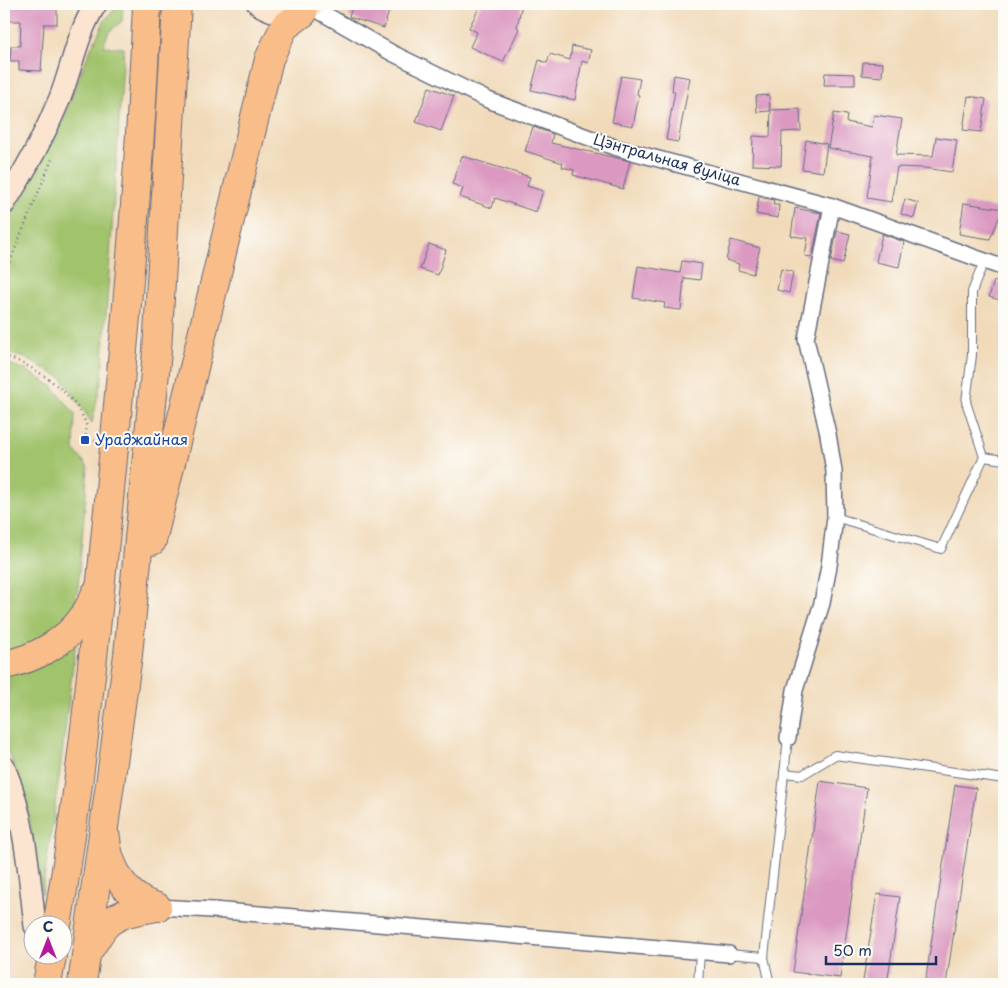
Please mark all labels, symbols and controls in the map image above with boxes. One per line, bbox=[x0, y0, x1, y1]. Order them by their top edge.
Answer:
street label: Цэнтральная вуліца bbox=[591, 126, 745, 191]
place label: Ураджайная bbox=[95, 427, 188, 450]
marker: Ураджайная bbox=[79, 434, 91, 446]
north arrow bbox=[22, 916, 72, 966]
text: С bbox=[43, 916, 53, 937]
scale bar bbox=[826, 933, 936, 965]
text: 50 m bbox=[833, 938, 872, 961]

